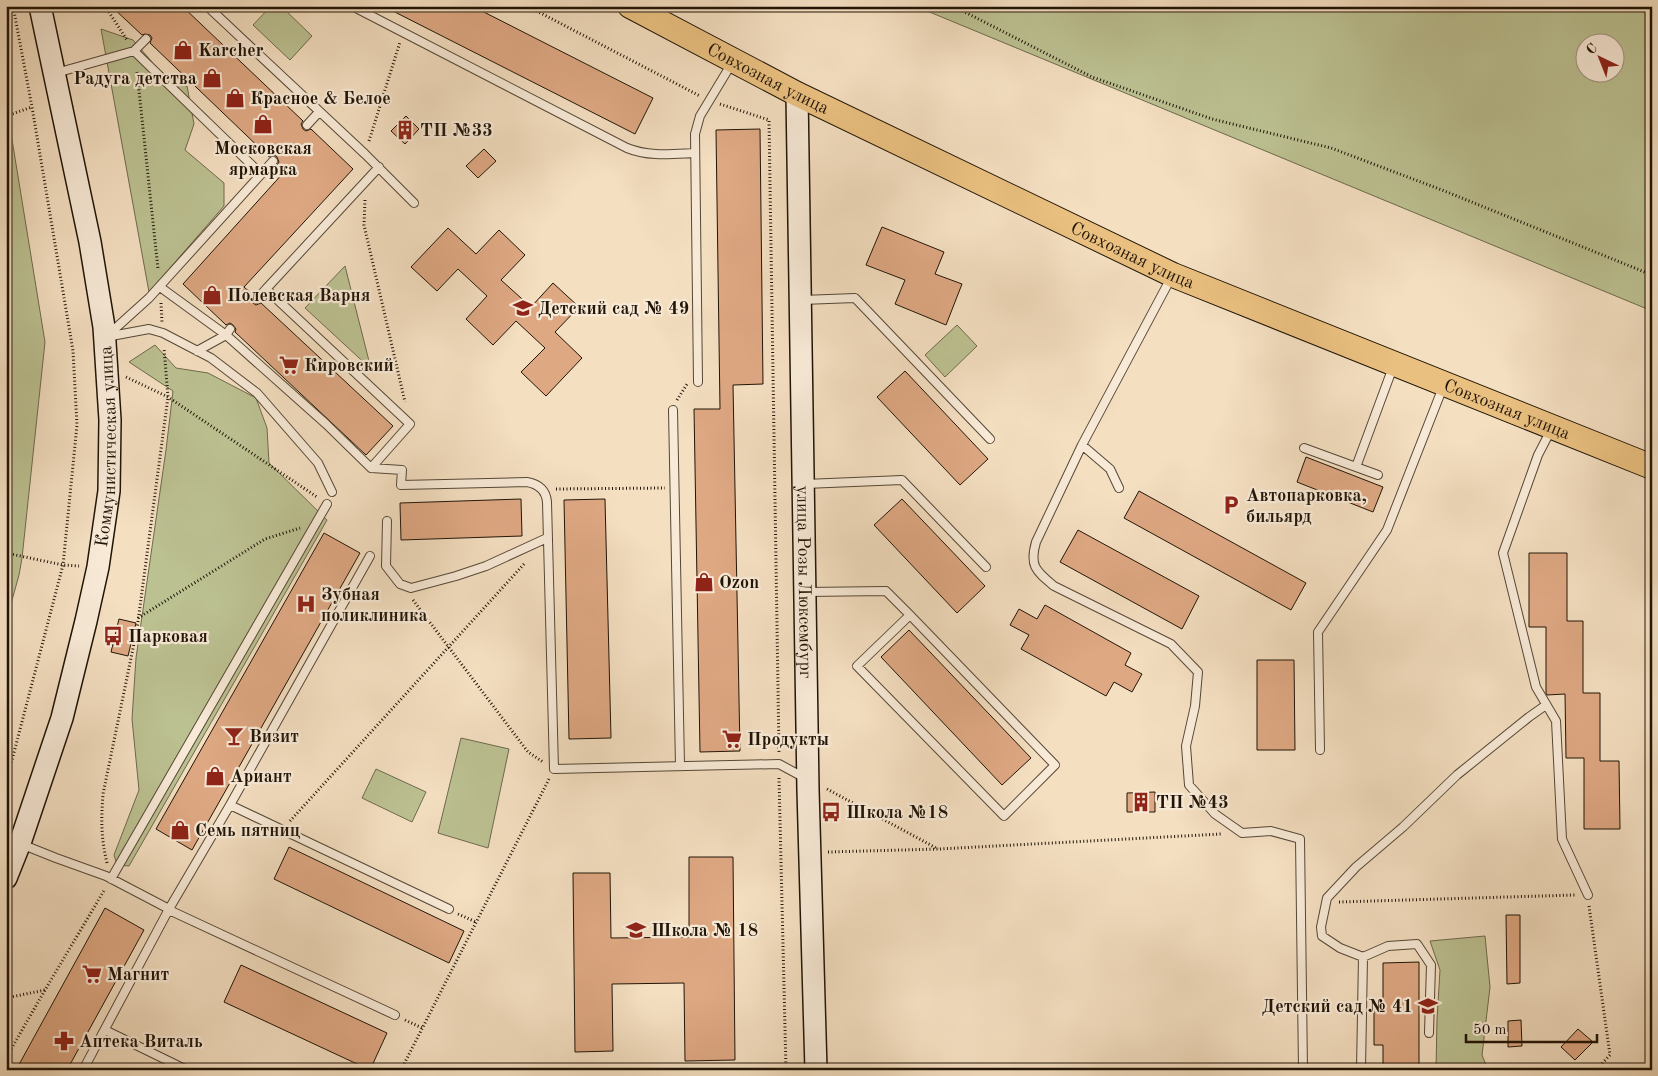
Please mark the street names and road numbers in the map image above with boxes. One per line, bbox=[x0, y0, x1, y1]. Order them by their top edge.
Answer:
street label: Совхозная улица bbox=[704, 40, 832, 118]
street label: Совхозная улица bbox=[1067, 219, 1197, 293]
street label: Коммунистическая улица bbox=[93, 345, 120, 548]
street label: Совхозная улица bbox=[1441, 376, 1573, 443]
street label: улица Розы Люксембург bbox=[793, 485, 814, 679]

